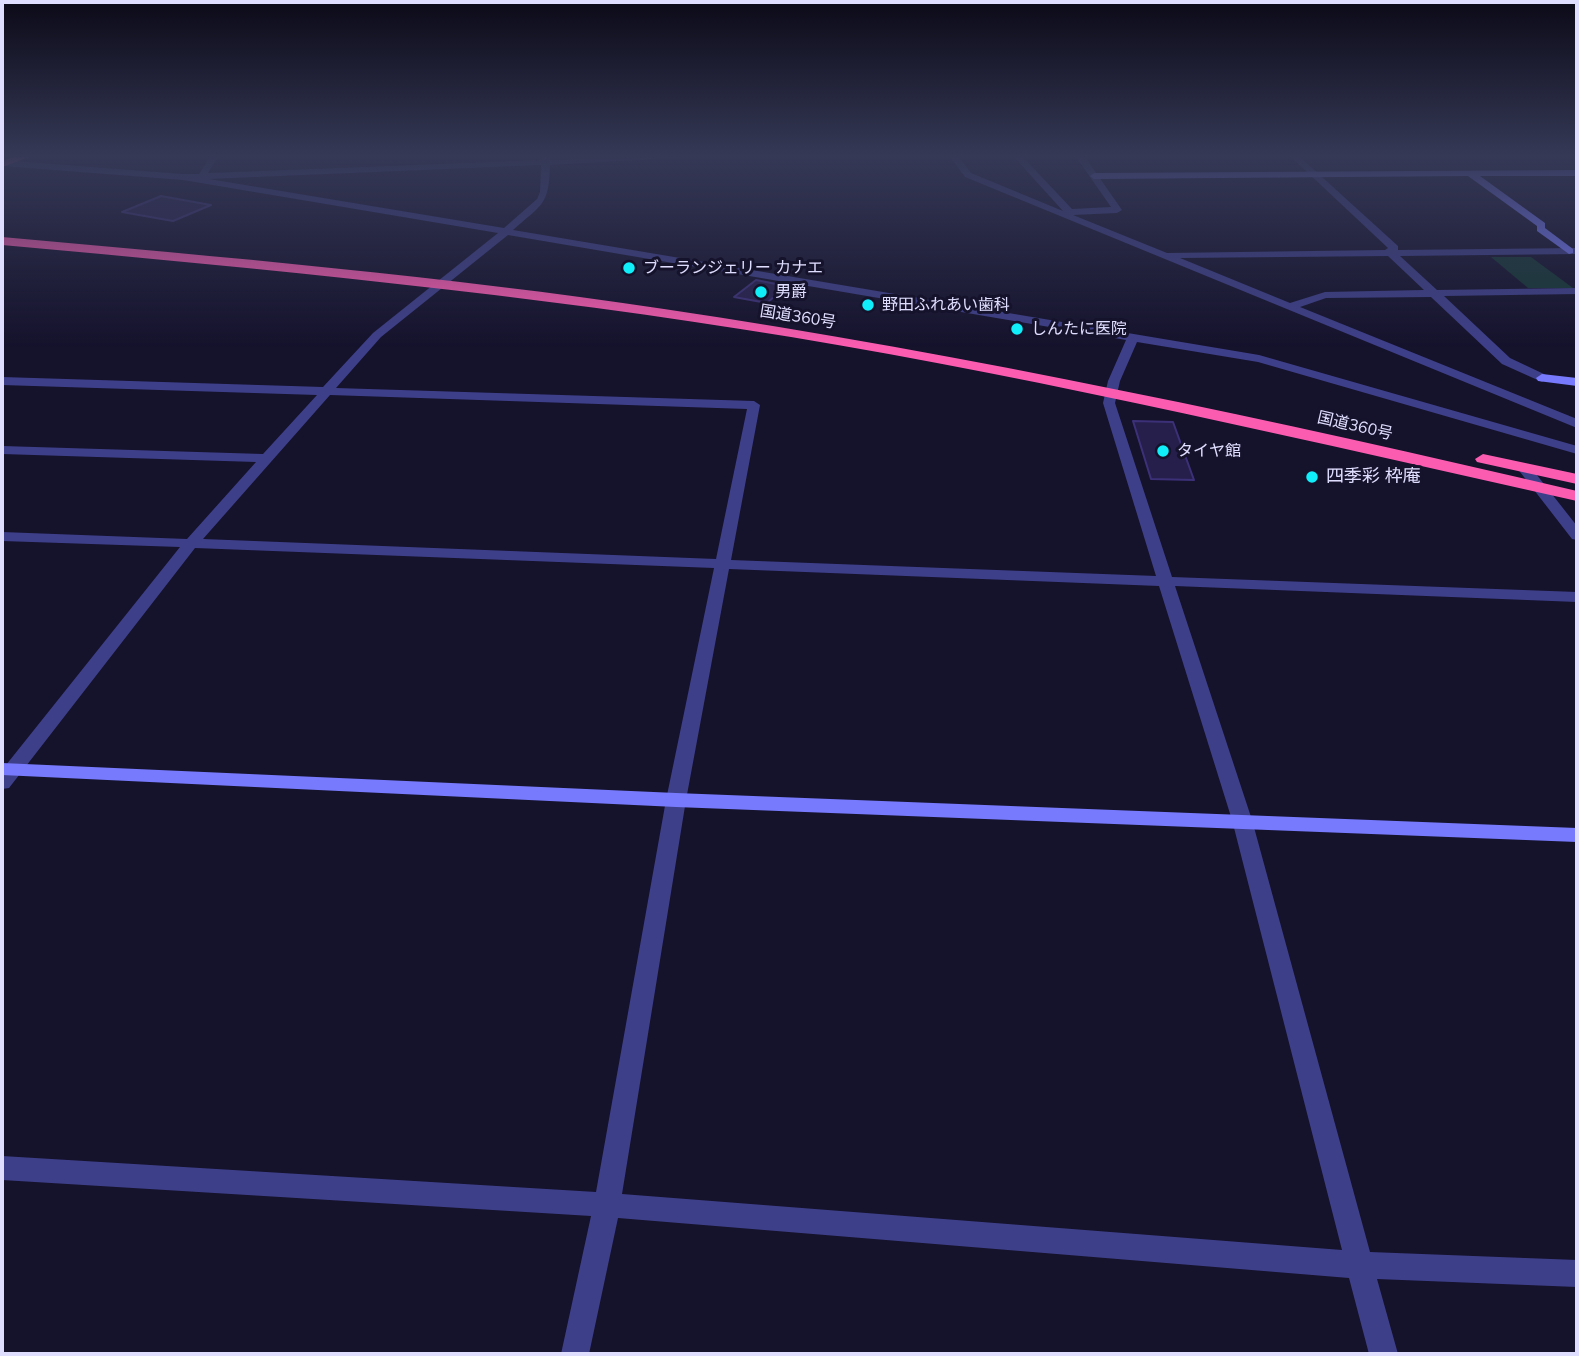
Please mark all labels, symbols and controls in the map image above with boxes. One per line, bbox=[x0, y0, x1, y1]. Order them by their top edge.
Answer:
place label: ブーランジェリー カナエ bbox=[643, 258, 823, 278]
marker: ブーランジェリー カナエ bbox=[621, 260, 637, 276]
place label: 男爵 bbox=[775, 282, 807, 302]
marker: 男爵 bbox=[753, 284, 769, 300]
place label: 野田ふれあい歯科 bbox=[882, 295, 1010, 315]
marker: 野田ふれあい歯科 bbox=[860, 297, 876, 313]
street label: 国道360号 bbox=[759, 302, 837, 332]
place label: しんたに医院 bbox=[1031, 319, 1127, 339]
marker: しんたに医院 bbox=[1009, 321, 1025, 337]
street label: 国道360号 bbox=[1315, 408, 1395, 444]
place label: タイヤ館 bbox=[1177, 441, 1241, 461]
marker: タイヤ館 bbox=[1155, 443, 1171, 459]
place label: 四季彩 枠庵 bbox=[1326, 466, 1421, 488]
marker: 四季彩 枠庵 bbox=[1304, 469, 1320, 485]

